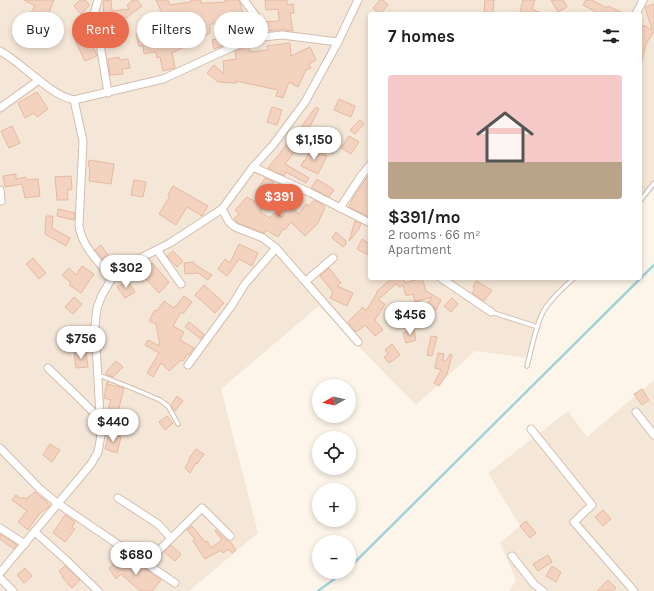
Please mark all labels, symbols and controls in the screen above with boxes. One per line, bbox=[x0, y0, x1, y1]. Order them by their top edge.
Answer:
chip: Buy bbox=[12, 12, 64, 48]
chip: Rent bbox=[72, 12, 129, 48]
chip: Filters bbox=[137, 12, 206, 48]
chip: New bbox=[214, 12, 268, 48]
icon: filters bbox=[600, 25, 622, 47]
text: 7 homes bbox=[388, 26, 455, 46]
icon: home bbox=[469, 101, 541, 173]
pin: $1,150 bbox=[281, 127, 347, 161]
text: $1,150 bbox=[295, 132, 333, 147]
pin: $391 bbox=[255, 184, 303, 218]
text: $391 bbox=[264, 189, 294, 204]
text: $391/mo bbox=[388, 207, 461, 227]
text: 2 rooms · 66 m² bbox=[388, 227, 480, 242]
text: Apartment bbox=[388, 242, 451, 257]
pin: $302 bbox=[102, 255, 150, 289]
text: $302 bbox=[109, 260, 143, 275]
pin: $456 bbox=[386, 302, 434, 336]
text: $456 bbox=[394, 307, 426, 322]
pin: $756 bbox=[57, 326, 105, 360]
text: $756 bbox=[66, 331, 96, 346]
north arrow bbox=[312, 379, 356, 423]
map controls bbox=[312, 379, 356, 579]
pin: $440 bbox=[89, 409, 137, 443]
text: $440 bbox=[97, 414, 129, 429]
button: locate bbox=[312, 431, 356, 475]
button: + bbox=[312, 483, 356, 527]
button: − bbox=[312, 535, 356, 579]
pin: $680 bbox=[112, 542, 160, 576]
text: $680 bbox=[119, 547, 153, 562]

